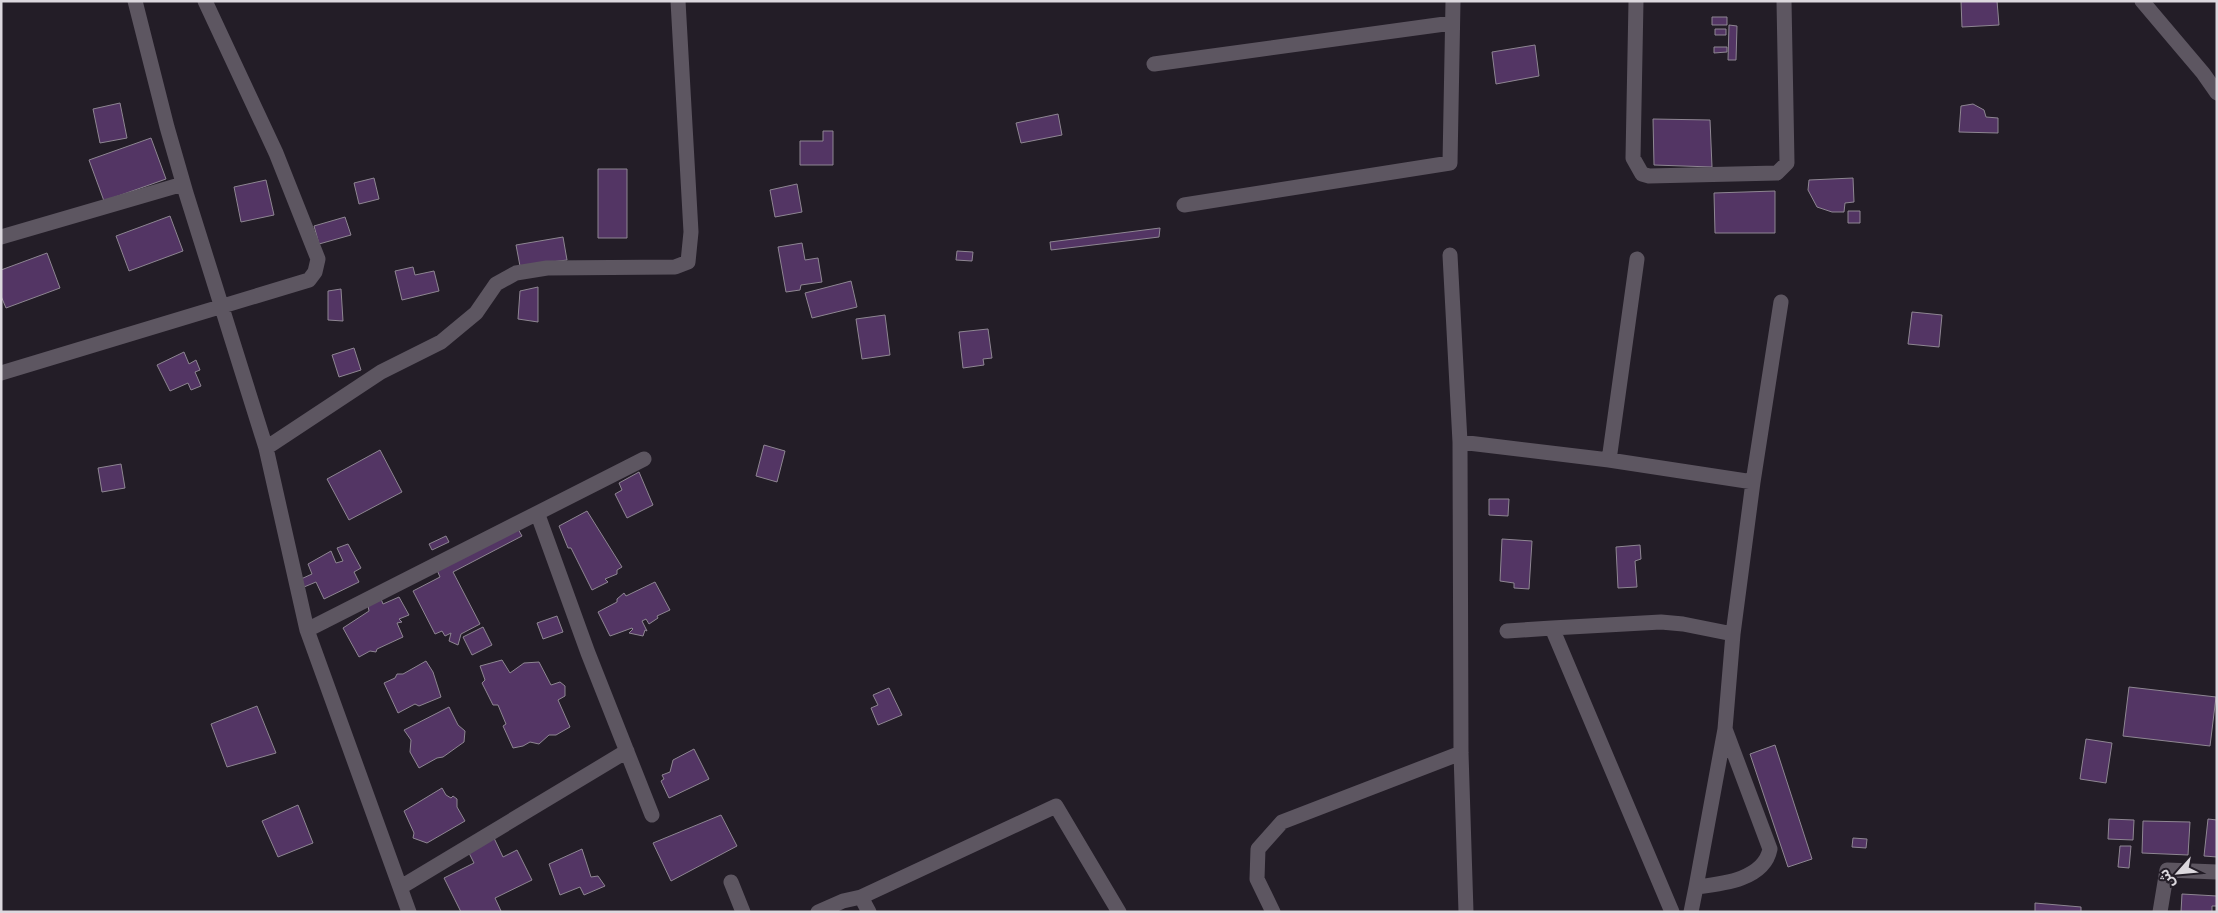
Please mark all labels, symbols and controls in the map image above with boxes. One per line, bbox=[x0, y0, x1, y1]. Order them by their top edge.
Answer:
north arrow bbox=[2153, 848, 2203, 898]
text: ش bbox=[2154, 866, 2179, 892]

